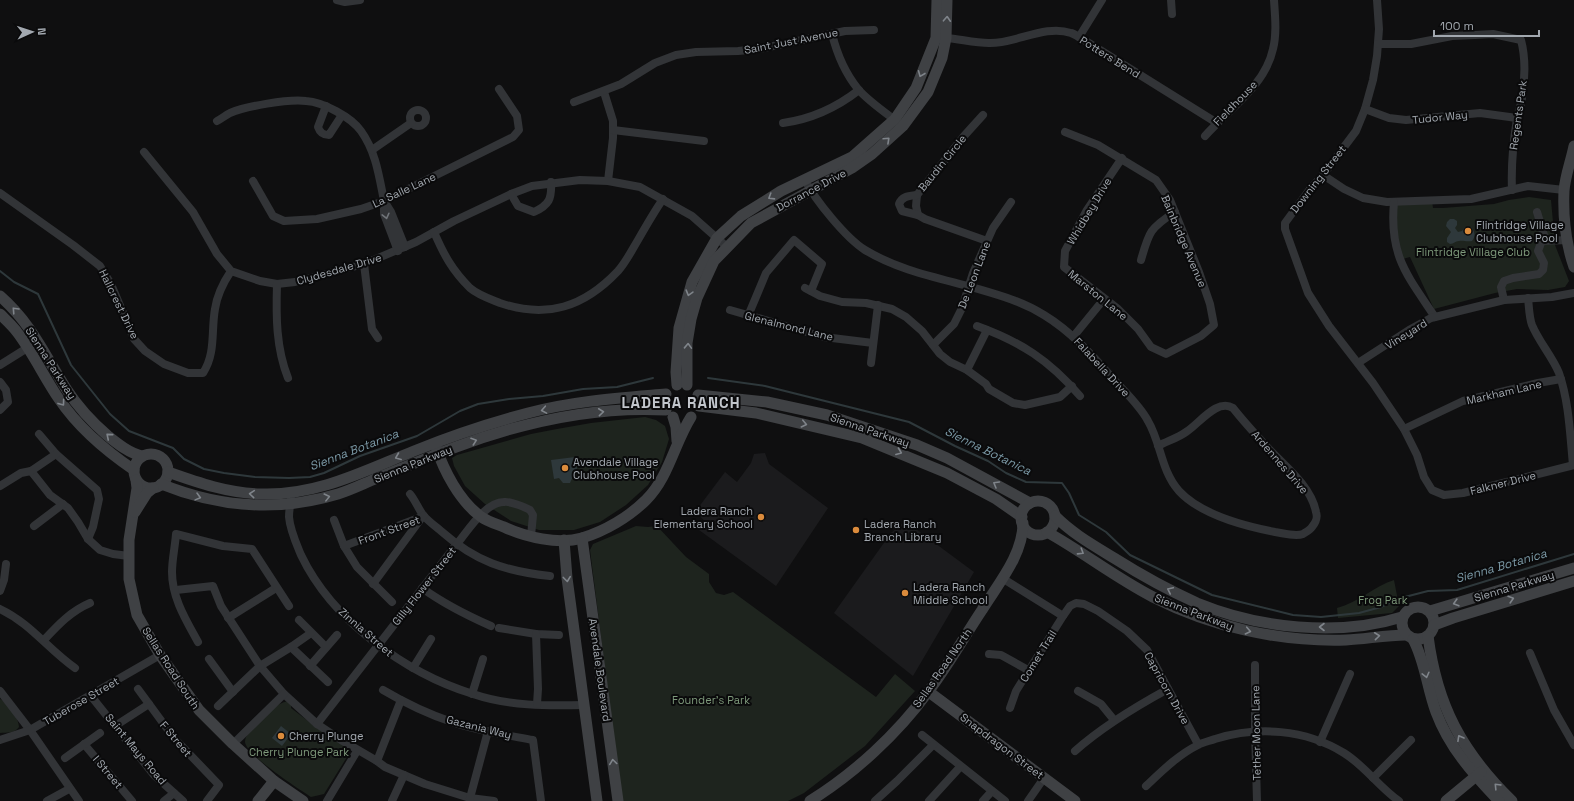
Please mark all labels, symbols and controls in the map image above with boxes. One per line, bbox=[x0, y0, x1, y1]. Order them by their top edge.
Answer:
north arrow bbox=[12, 12, 52, 52]
scale bar bbox=[1434, 12, 1539, 38]
one-way arrow bbox=[942, 16, 951, 22]
text: 100 m bbox=[1440, 18, 1474, 34]
street label: Saint Just Avenue bbox=[743, 25, 839, 57]
text: N bbox=[35, 27, 49, 36]
street label: Potters Bend bbox=[1077, 33, 1143, 81]
one-way arrow bbox=[918, 71, 926, 78]
street label: Fieldhouse bbox=[1210, 77, 1260, 129]
street label: Regents Park bbox=[1506, 79, 1530, 151]
street label: Tudor Way bbox=[1412, 107, 1468, 127]
street label: Baudin Circle bbox=[915, 132, 969, 194]
one-way arrow bbox=[883, 137, 890, 144]
street label: Downing Street bbox=[1287, 142, 1349, 216]
street label: Dorrance Drive bbox=[773, 166, 849, 214]
street label: La Salle Lane bbox=[370, 169, 438, 211]
street label: Whidbey Drive bbox=[1064, 175, 1114, 247]
one-way arrow bbox=[768, 193, 775, 200]
street label: Bainbridge Avenue bbox=[1158, 193, 1210, 289]
one-way arrow bbox=[381, 212, 390, 219]
place label: Flintridge Village Clubhouse Pool bbox=[1476, 218, 1564, 245]
marker: Flintridge Village Clubhouse Pool bbox=[1463, 226, 1473, 236]
street label: De Leon Lane bbox=[955, 239, 993, 311]
park label: Flintridge Village Club bbox=[1416, 245, 1530, 259]
street label: Clydesdale Drive bbox=[295, 250, 383, 288]
street label: Hallcrest Drive bbox=[96, 267, 142, 341]
street label: Marston Lane bbox=[1065, 267, 1131, 323]
one-way arrow bbox=[685, 290, 693, 297]
one-way arrow bbox=[12, 308, 19, 315]
street label: Glenalmond Lane bbox=[743, 308, 835, 344]
street label: Vineyard bbox=[1382, 316, 1430, 352]
street label: Sienna Parkway bbox=[22, 324, 80, 402]
street label: Falabella Drive bbox=[1071, 335, 1133, 399]
one-way arrow bbox=[683, 343, 692, 349]
street label: Markham Lane bbox=[1465, 377, 1543, 407]
district label: LADERA RANCH bbox=[621, 393, 741, 412]
one-way arrow bbox=[57, 399, 65, 406]
one-way arrow bbox=[541, 405, 547, 413]
one-way arrow bbox=[598, 408, 604, 417]
street label: Sienna Parkway bbox=[828, 410, 912, 450]
one-way arrow bbox=[800, 419, 807, 428]
water label: Sienna Botanica bbox=[942, 423, 1034, 479]
water label: Sienna Botanica bbox=[307, 426, 401, 474]
street label: Ardennes Drive bbox=[1249, 427, 1311, 497]
one-way arrow bbox=[106, 434, 113, 441]
one-way arrow bbox=[471, 437, 478, 445]
street label: Sienna Parkway bbox=[372, 442, 454, 486]
one-way arrow bbox=[895, 447, 902, 455]
one-way arrow bbox=[395, 453, 402, 461]
place label: Avendale Village Clubhouse Pool bbox=[573, 455, 659, 482]
marker: Avendale Village Clubhouse Pool bbox=[560, 463, 570, 473]
street label: Falkner Drive bbox=[1469, 468, 1537, 498]
one-way arrow bbox=[993, 482, 1000, 489]
one-way arrow bbox=[249, 489, 255, 498]
one-way arrow bbox=[194, 492, 201, 501]
one-way arrow bbox=[323, 493, 330, 501]
place label: Ladera Ranch Elementary School bbox=[654, 504, 753, 531]
street label: Front Street bbox=[356, 512, 422, 548]
marker: Ladera Ranch Elementary School bbox=[756, 512, 766, 522]
place label: Ladera Ranch Branch Library bbox=[864, 517, 941, 544]
marker: Ladera Ranch Branch Library bbox=[851, 525, 861, 535]
street label: Gilly Flower Street bbox=[389, 544, 459, 628]
water label: Sienna Botanica bbox=[1454, 545, 1548, 587]
one-way arrow bbox=[1077, 547, 1084, 554]
street label: Sienna Parkway bbox=[1472, 567, 1556, 605]
one-way arrow bbox=[562, 576, 571, 582]
place label: Ladera Ranch Middle School bbox=[913, 580, 988, 607]
one-way arrow bbox=[1167, 587, 1174, 595]
marker: Ladera Ranch Middle School bbox=[900, 588, 910, 598]
street label: Sienna Parkway bbox=[1153, 591, 1235, 633]
park label: Frog Park bbox=[1358, 593, 1408, 607]
one-way arrow bbox=[1508, 595, 1515, 604]
one-way arrow bbox=[1453, 598, 1460, 607]
street label: Zinnia Street bbox=[336, 604, 396, 660]
street label: Avendale Boulevard bbox=[586, 618, 614, 722]
one-way arrow bbox=[1319, 623, 1325, 631]
street label: Sellas Road South bbox=[139, 624, 203, 712]
street label: Sellas Road North bbox=[909, 626, 975, 710]
one-way arrow bbox=[1244, 626, 1251, 634]
street label: Comet Trail bbox=[1017, 627, 1059, 685]
one-way arrow bbox=[1374, 632, 1380, 641]
street label: Capricorn Drive bbox=[1141, 649, 1193, 727]
one-way arrow bbox=[1421, 672, 1429, 679]
street label: Tuberose Street bbox=[40, 674, 122, 728]
street label: Tether Moon Lane bbox=[1248, 685, 1264, 781]
park label: Founder's Park bbox=[672, 693, 750, 707]
street label: Snapdragon Street bbox=[957, 710, 1047, 782]
street label: Saint Mays Road bbox=[102, 711, 170, 787]
street label: Gazania Way bbox=[445, 712, 513, 742]
street label: F Street bbox=[157, 718, 195, 760]
place label: Cherry Plunge bbox=[289, 729, 364, 743]
marker: Cherry Plunge bbox=[276, 731, 286, 741]
one-way arrow bbox=[1458, 735, 1465, 742]
park label: Cherry Plunge Park bbox=[249, 745, 349, 759]
street label: I Street bbox=[90, 753, 126, 791]
one-way arrow bbox=[609, 759, 618, 765]
one-way arrow bbox=[1494, 783, 1501, 791]

